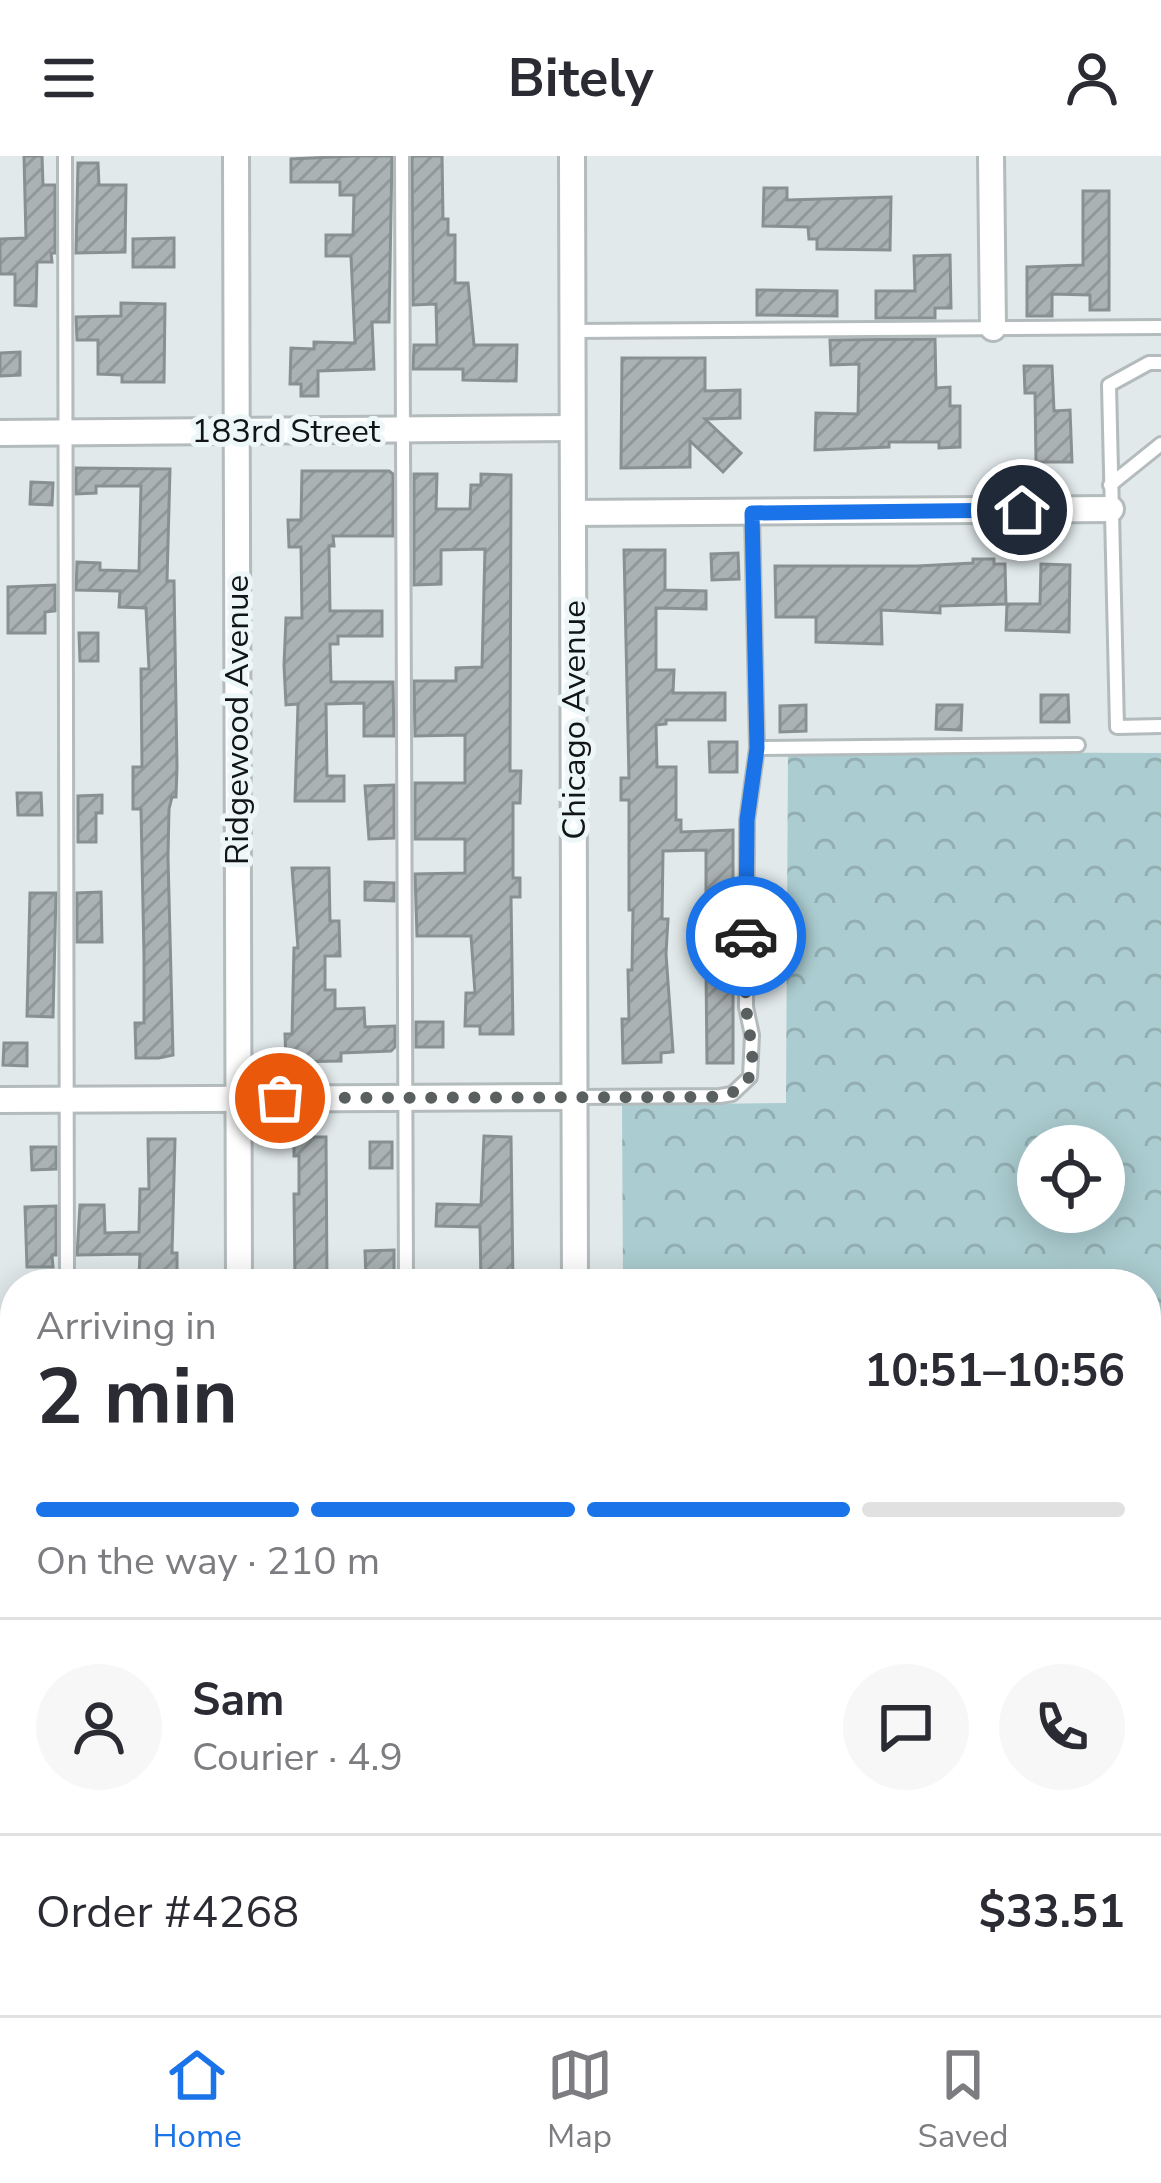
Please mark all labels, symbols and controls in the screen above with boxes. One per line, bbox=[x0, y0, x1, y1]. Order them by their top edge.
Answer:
text: Bitely bbox=[508, 41, 653, 115]
icon: menu bbox=[36, 45, 102, 111]
icon: person bbox=[1059, 45, 1125, 111]
street label: 183rd Street bbox=[192, 409, 381, 454]
pin bbox=[971, 459, 1073, 561]
icon: home bbox=[989, 477, 1055, 543]
street label: Ridgewood Avenue bbox=[215, 575, 260, 865]
street label: Chicago Avenue bbox=[552, 600, 597, 840]
courier bbox=[686, 876, 806, 996]
icon: car bbox=[713, 903, 779, 969]
pin bbox=[229, 1047, 331, 1149]
icon: bag bbox=[247, 1065, 313, 1131]
map controls bbox=[1017, 1125, 1125, 1233]
button: locate bbox=[1017, 1125, 1125, 1233]
text: Arriving in bbox=[36, 1300, 217, 1353]
text: 10:51–10:56 bbox=[864, 1341, 1125, 1402]
text: 2 min bbox=[36, 1344, 238, 1451]
text: On the way · 210 m bbox=[36, 1535, 380, 1588]
button: person bbox=[36, 1664, 162, 1790]
button: chat bbox=[843, 1664, 969, 1790]
button: phone bbox=[999, 1664, 1125, 1790]
text: Sam bbox=[192, 1670, 284, 1731]
text: Courier · 4.9 bbox=[192, 1731, 403, 1784]
text: Order #4268 bbox=[36, 1882, 299, 1943]
text: $33.51 bbox=[979, 1882, 1125, 1943]
tab: Home bbox=[152, 2042, 242, 2159]
tab: Map bbox=[547, 2042, 613, 2159]
tab: Saved bbox=[917, 2042, 1009, 2159]

